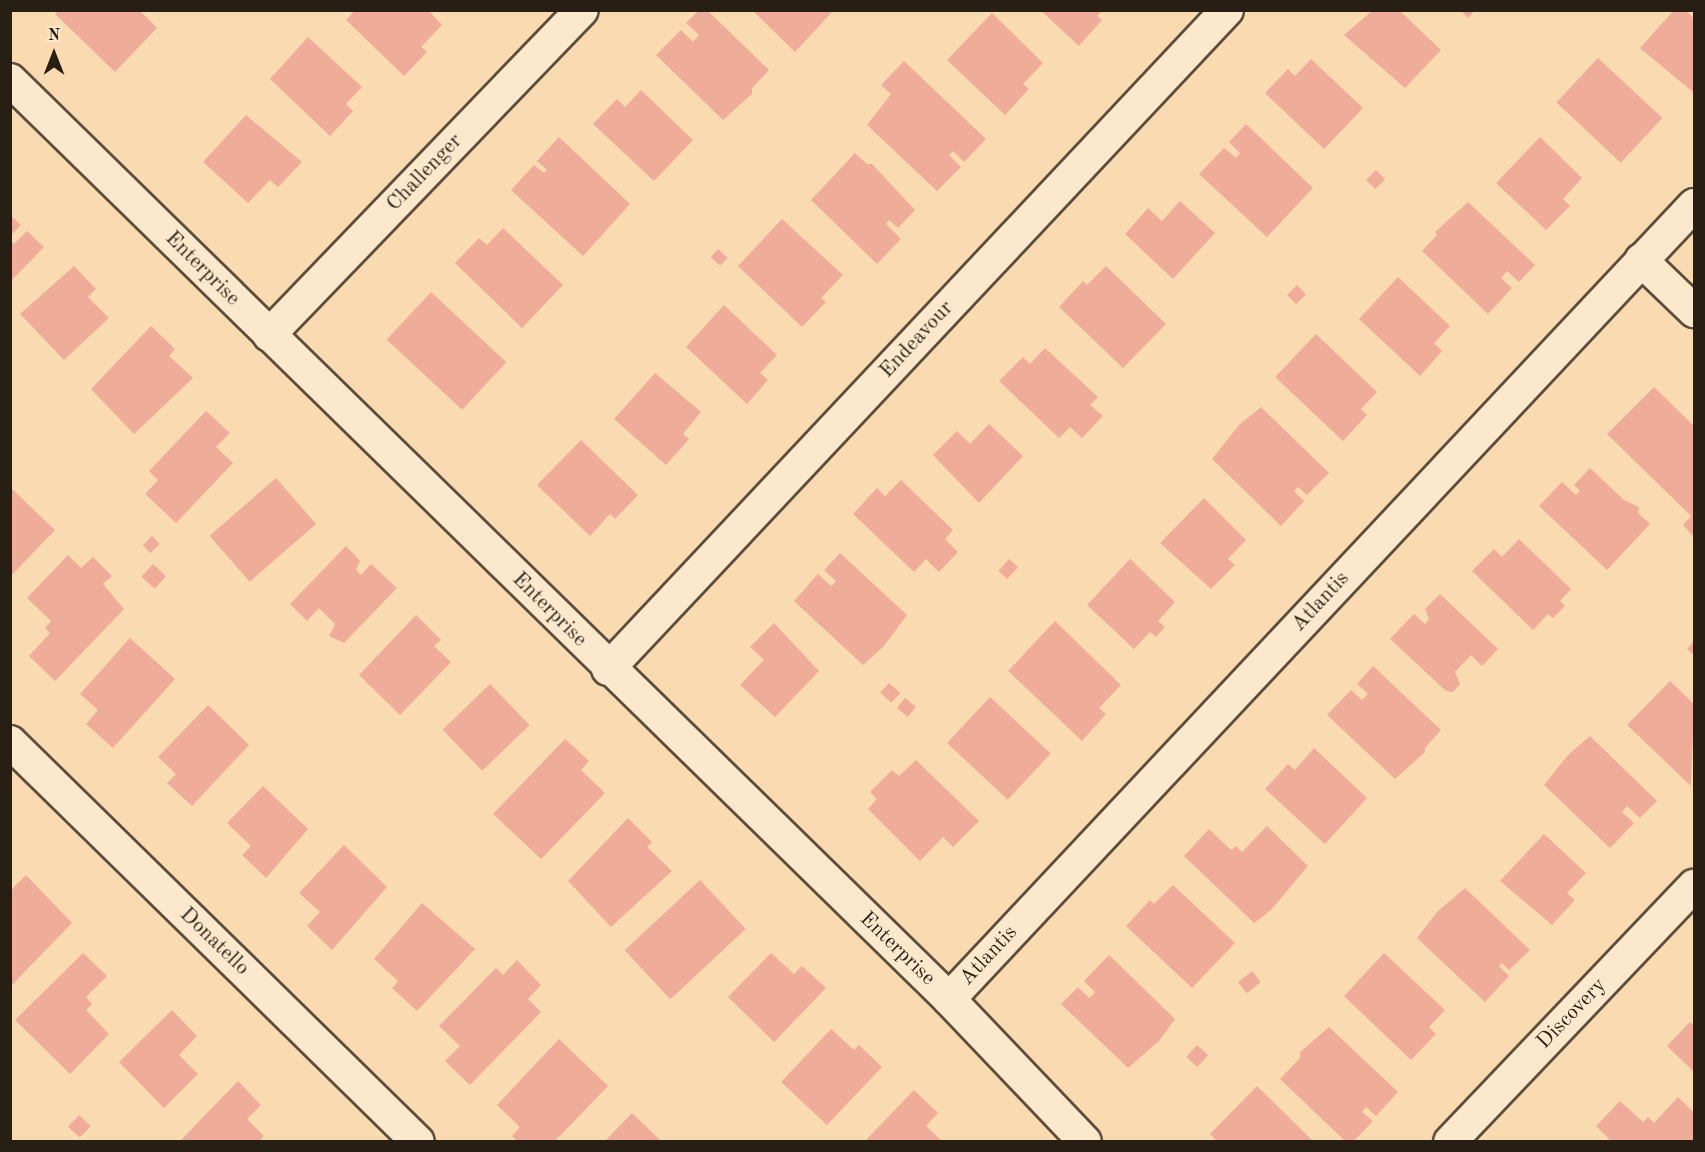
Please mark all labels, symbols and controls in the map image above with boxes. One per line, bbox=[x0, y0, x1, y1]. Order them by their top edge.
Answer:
north arrow bbox=[24, 24, 84, 84]
text: N bbox=[48, 28, 60, 44]
street label: Challenger bbox=[382, 129, 468, 217]
street label: Enterprise bbox=[159, 226, 245, 312]
street label: Endeavour bbox=[875, 296, 959, 384]
street label: Enterprise bbox=[506, 567, 592, 653]
street label: Atlantis bbox=[1287, 567, 1355, 637]
street label: Donatello bbox=[174, 903, 254, 981]
street label: Enterprise bbox=[854, 907, 940, 991]
street label: Atlantis bbox=[955, 921, 1023, 991]
street label: Discovery bbox=[1532, 973, 1612, 1055]

